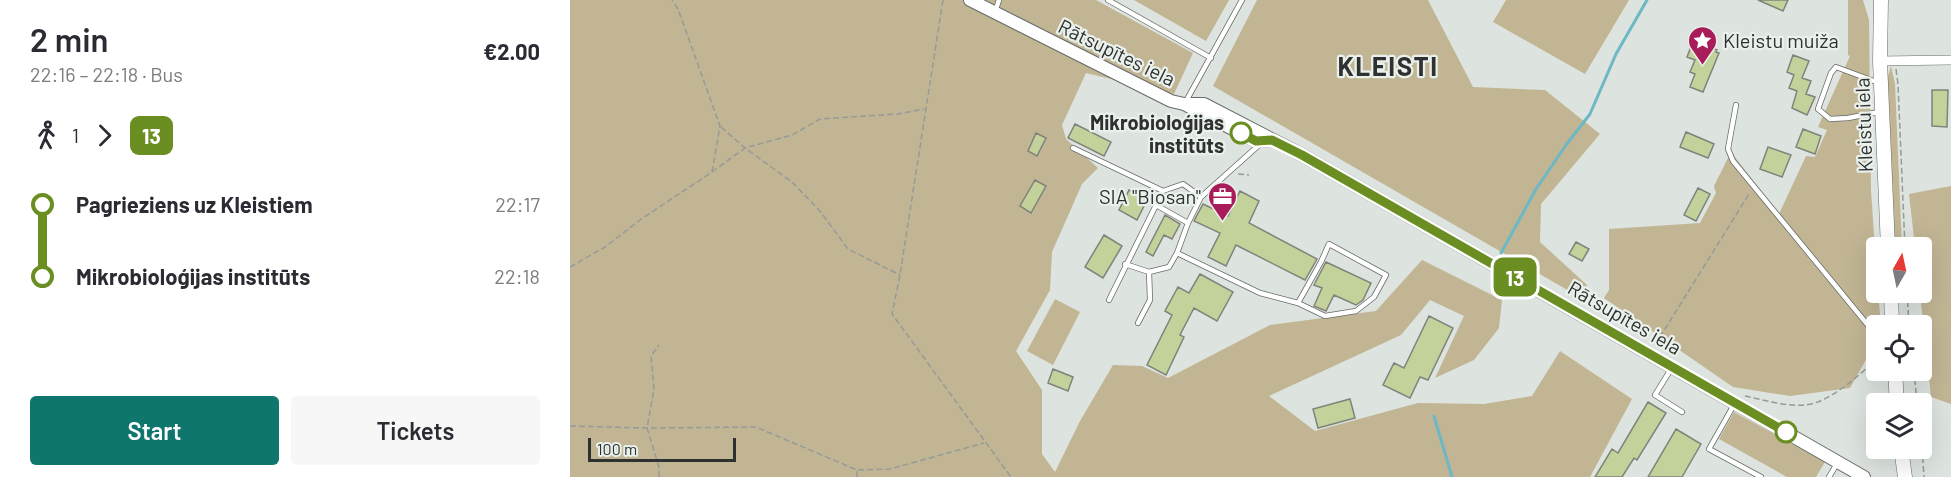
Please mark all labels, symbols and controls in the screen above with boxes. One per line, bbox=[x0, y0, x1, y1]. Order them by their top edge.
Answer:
street label: Rātsupītes iela bbox=[1055, 13, 1179, 91]
text: 2 min bbox=[30, 19, 109, 59]
place icon: Kleistu muiža bbox=[1686, 24, 1718, 66]
place label: Kleistu muiža bbox=[1723, 28, 1839, 52]
text: €2.00 bbox=[483, 38, 540, 64]
district label: KLEISTI bbox=[1338, 50, 1438, 81]
text: 22:16 – 22:18 · Bus bbox=[30, 62, 183, 86]
street label: Kleistu iela bbox=[1849, 77, 1877, 173]
place label: Mikrobioloģijas institūts bbox=[1090, 110, 1224, 157]
icon: walk bbox=[30, 119, 63, 152]
icon: forward bbox=[88, 119, 121, 152]
marker: Mikrobioloģijas institūts bbox=[1230, 122, 1252, 144]
text: 1 bbox=[72, 123, 79, 147]
text: 13 bbox=[142, 123, 161, 148]
office icon: SIA "Biosan" bbox=[1206, 180, 1238, 222]
place label: SIA "Biosan" bbox=[1099, 184, 1201, 208]
text: Pagrieziens uz Kleistiem bbox=[76, 191, 313, 217]
text: 22:17 bbox=[495, 192, 540, 216]
north arrow bbox=[1866, 237, 1932, 303]
map controls bbox=[1866, 237, 1932, 459]
line badge: 13 bbox=[1488, 258, 1542, 296]
text: Mikrobioloģijas institūts bbox=[76, 263, 310, 289]
text: 22:18 bbox=[494, 264, 540, 288]
text: 13 bbox=[1506, 265, 1524, 290]
street label: Rātsupītes iela bbox=[1564, 275, 1686, 359]
button: locate bbox=[1866, 315, 1932, 381]
button: layers bbox=[1866, 393, 1932, 459]
button: Start bbox=[30, 396, 279, 465]
button: Tickets bbox=[291, 396, 540, 465]
unlabelled marker bbox=[1775, 421, 1797, 443]
scale bar bbox=[588, 435, 736, 462]
text: 100 m bbox=[597, 439, 637, 458]

